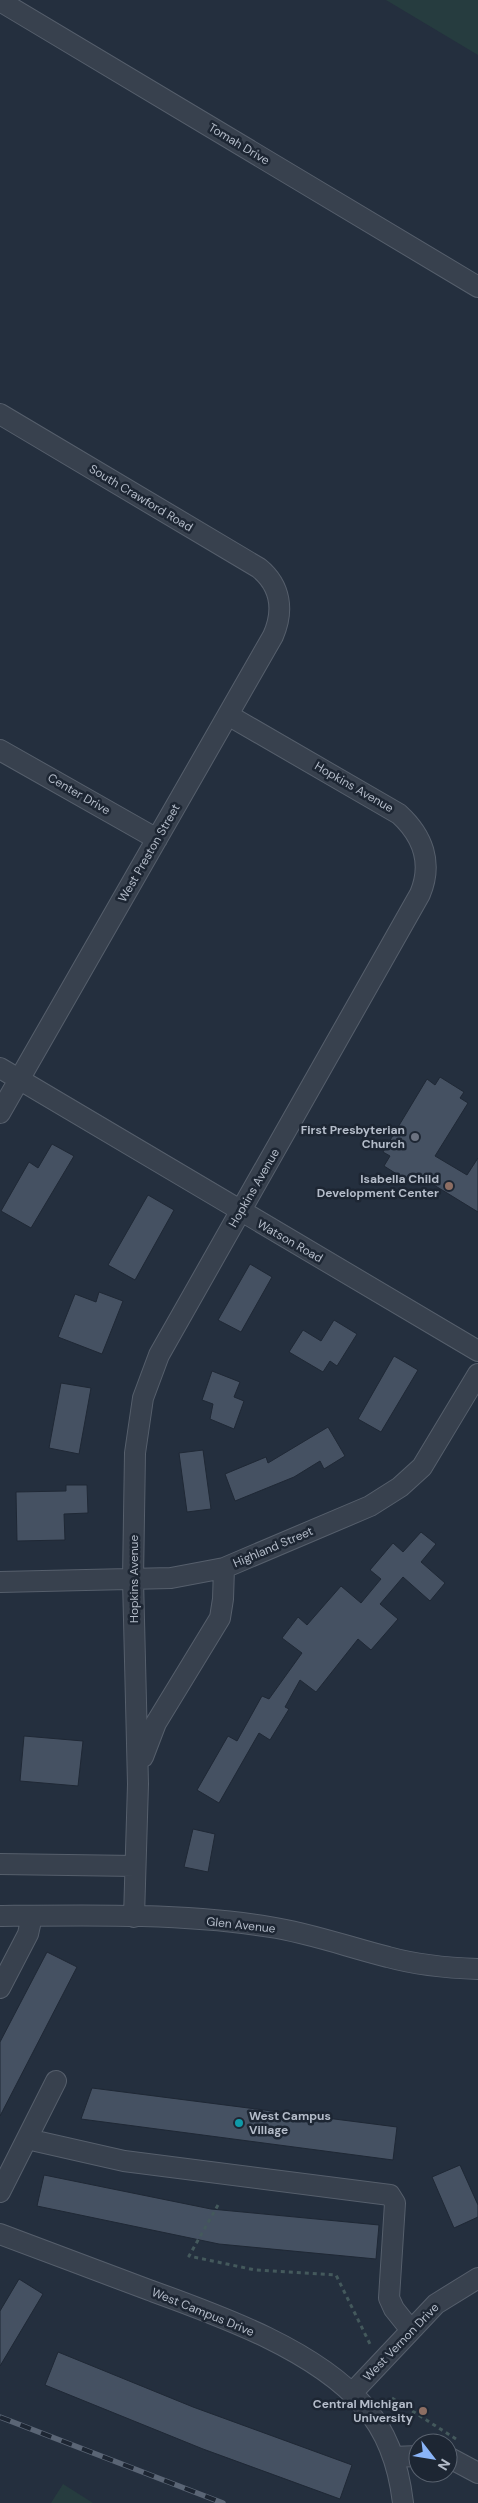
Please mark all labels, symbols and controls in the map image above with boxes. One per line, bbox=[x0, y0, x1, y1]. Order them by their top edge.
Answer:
street label: Tomah Drive bbox=[206, 120, 273, 169]
street label: South Crawford Road bbox=[86, 461, 196, 535]
street label: Hopkins Avenue bbox=[312, 758, 397, 816]
street label: Center Drive bbox=[45, 770, 113, 818]
street label: West Preston Street bbox=[114, 801, 184, 905]
place label: First Presbyterian Church bbox=[301, 1122, 405, 1152]
marker: First Presbyterian Church bbox=[409, 1131, 421, 1143]
street label: Hopkins Avenue bbox=[225, 1145, 283, 1230]
place label: Isabella Child Development Center bbox=[317, 1171, 439, 1201]
marker: Isabella Child Development Center bbox=[443, 1180, 455, 1192]
street label: Watson Road bbox=[254, 1216, 326, 1266]
street label: Highland Street bbox=[231, 1523, 316, 1571]
street label: Hopkins Avenue bbox=[126, 1535, 142, 1623]
street label: Glen Avenue bbox=[206, 1913, 277, 1937]
place label: West Campus Village bbox=[249, 2108, 331, 2138]
marker: West Campus Village bbox=[233, 2117, 245, 2129]
street label: West Campus Drive bbox=[149, 2284, 257, 2340]
street label: West Vernon Drive bbox=[360, 2299, 442, 2384]
place label: Central Michigan University bbox=[313, 2396, 414, 2426]
marker: Central Michigan University bbox=[417, 2405, 429, 2417]
north arrow bbox=[408, 2433, 458, 2483]
text: N bbox=[434, 2456, 454, 2474]

